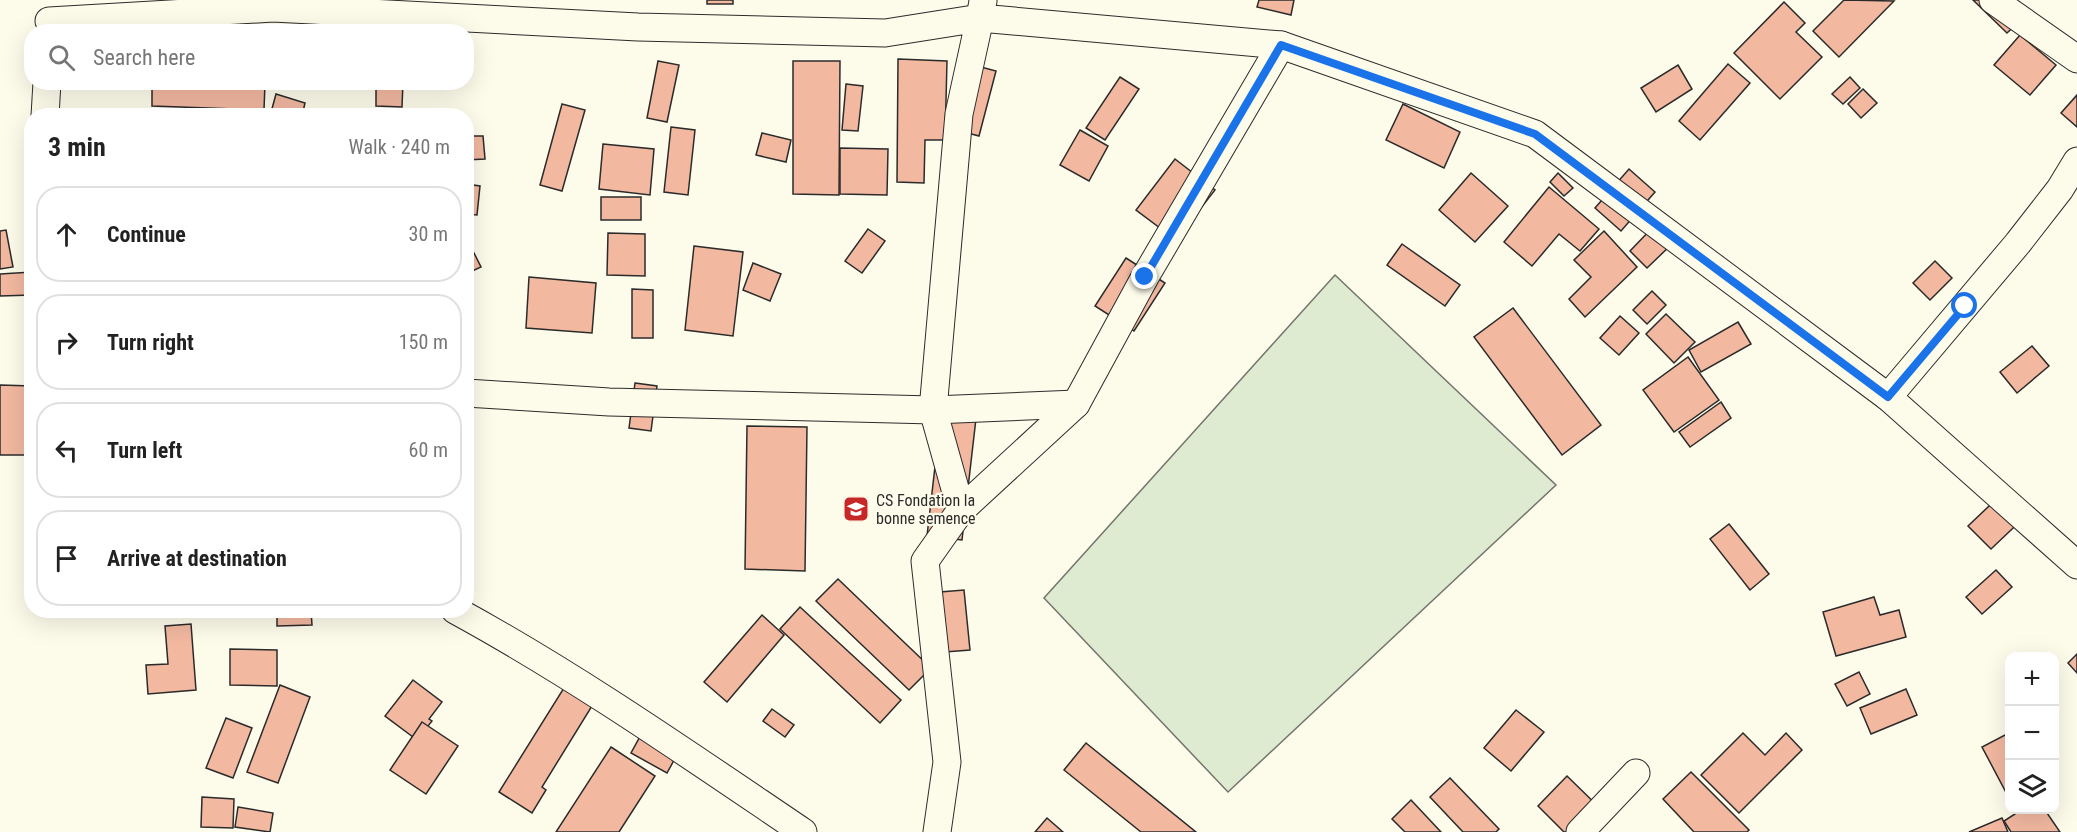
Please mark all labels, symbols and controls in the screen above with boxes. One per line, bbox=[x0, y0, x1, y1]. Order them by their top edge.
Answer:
search box bbox=[24, 24, 474, 90]
icon: search bbox=[45, 41, 78, 74]
text: Search here bbox=[93, 45, 195, 70]
text: 3 min bbox=[48, 132, 106, 162]
text: Walk · 240 m bbox=[349, 135, 450, 159]
icon: ahead bbox=[50, 218, 83, 251]
text: Continue bbox=[107, 222, 186, 247]
text: 30 m bbox=[409, 222, 448, 246]
route end bbox=[1131, 263, 1157, 289]
route start bbox=[1951, 292, 1977, 318]
icon: right bbox=[50, 326, 83, 359]
text: Turn right bbox=[107, 330, 194, 355]
text: 150 m bbox=[399, 330, 448, 354]
icon: left bbox=[50, 434, 83, 467]
text: Turn left bbox=[107, 438, 182, 463]
text: 60 m bbox=[409, 438, 448, 462]
place label: CS Fondation la bonne semence bbox=[876, 491, 976, 528]
school or university icon: CS Fondation la bonne semence bbox=[841, 494, 871, 524]
icon: arrive bbox=[50, 542, 83, 575]
text: Arrive at destination bbox=[107, 546, 287, 571]
map controls bbox=[2005, 652, 2059, 814]
button: + bbox=[2005, 652, 2059, 706]
button: − bbox=[2005, 706, 2059, 760]
button: layers bbox=[2005, 760, 2059, 814]

